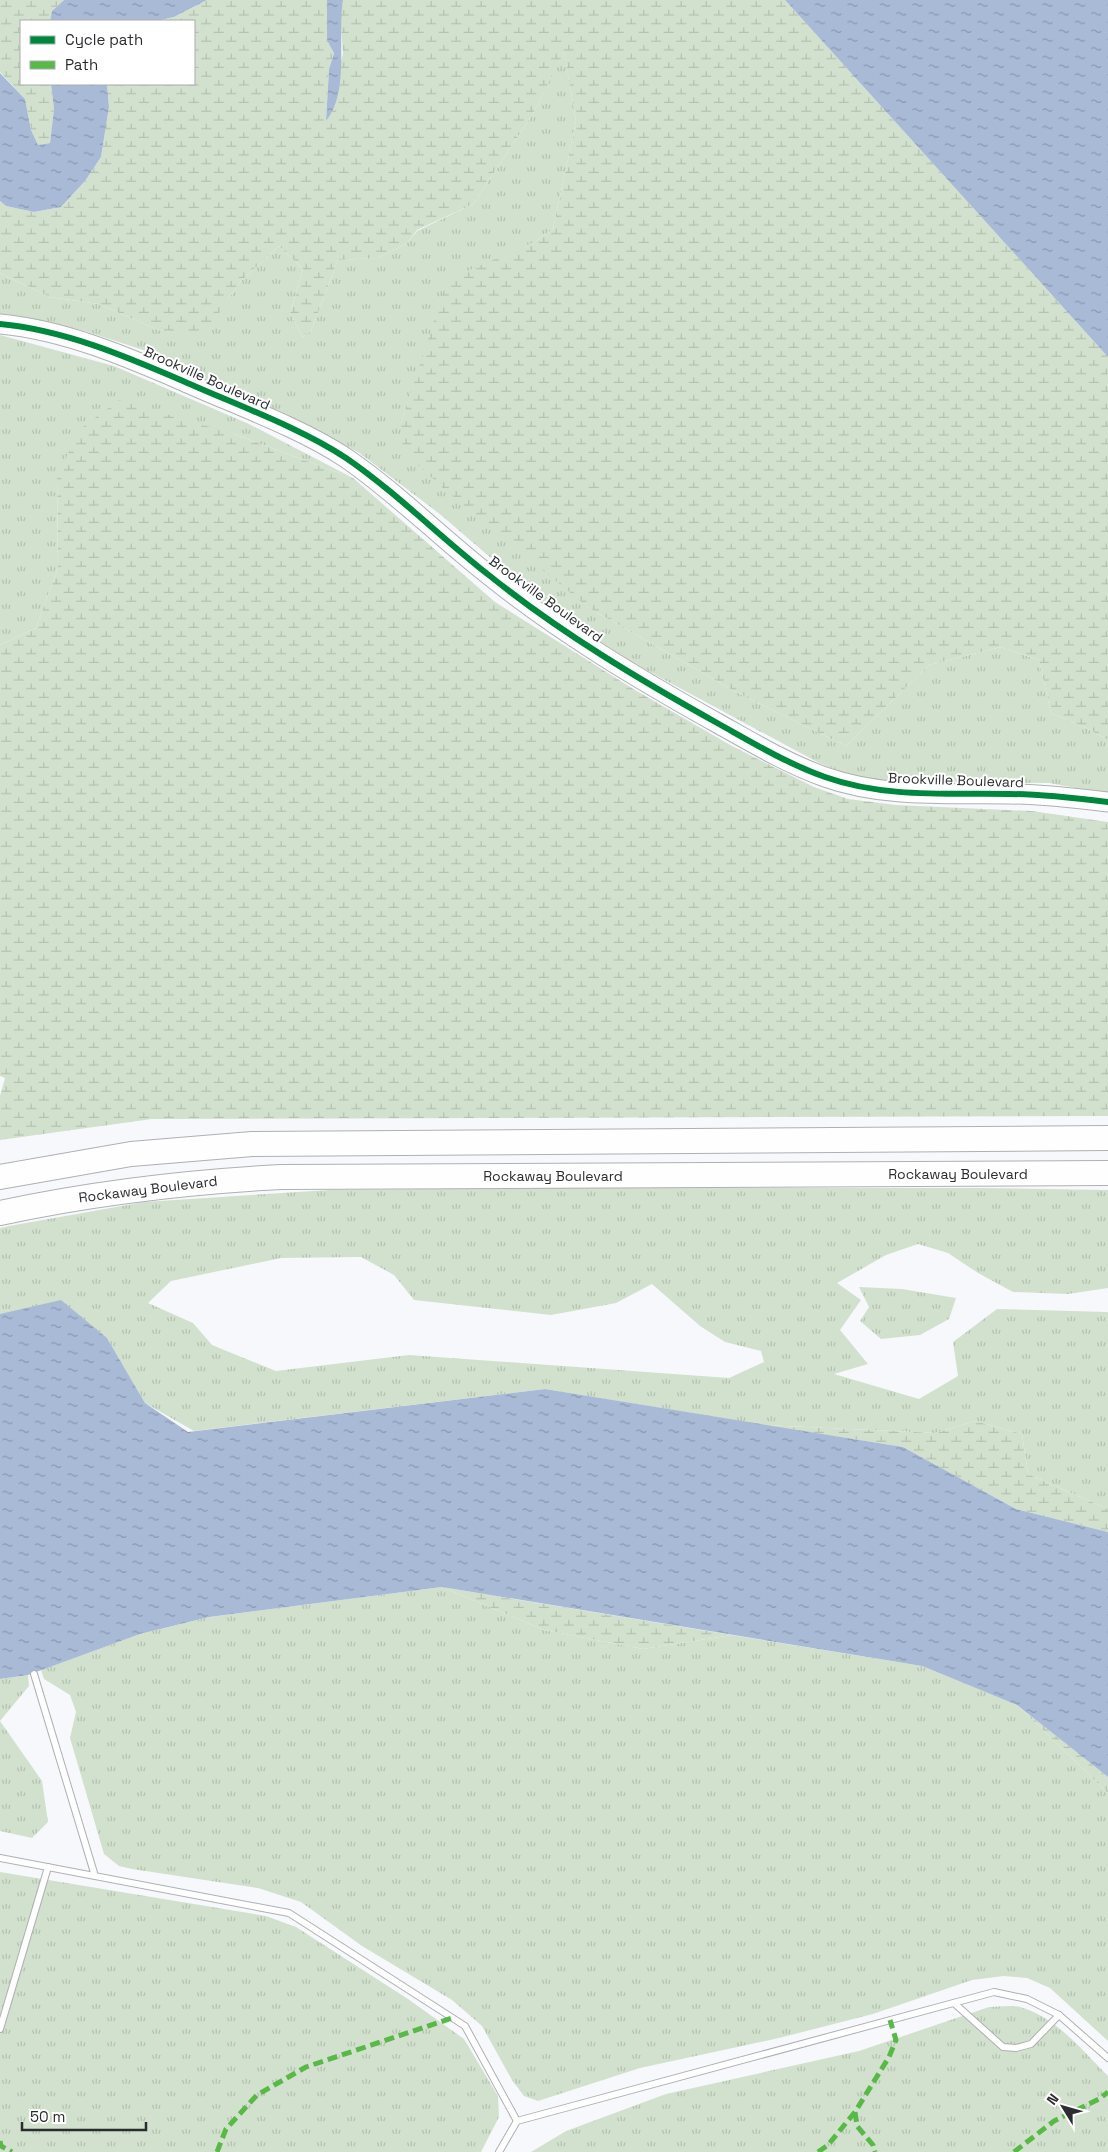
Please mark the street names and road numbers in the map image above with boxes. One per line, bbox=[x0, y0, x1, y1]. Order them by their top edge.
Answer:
street label: Brookville Boulevard bbox=[141, 342, 273, 414]
street label: Brookville Boulevard bbox=[486, 552, 606, 646]
street label: Brookville Boulevard bbox=[888, 769, 1024, 791]
street label: Rockaway Boulevard bbox=[888, 1165, 1028, 1183]
street label: Rockaway Boulevard bbox=[483, 1167, 623, 1185]
street label: Rockaway Boulevard bbox=[78, 1172, 218, 1206]

